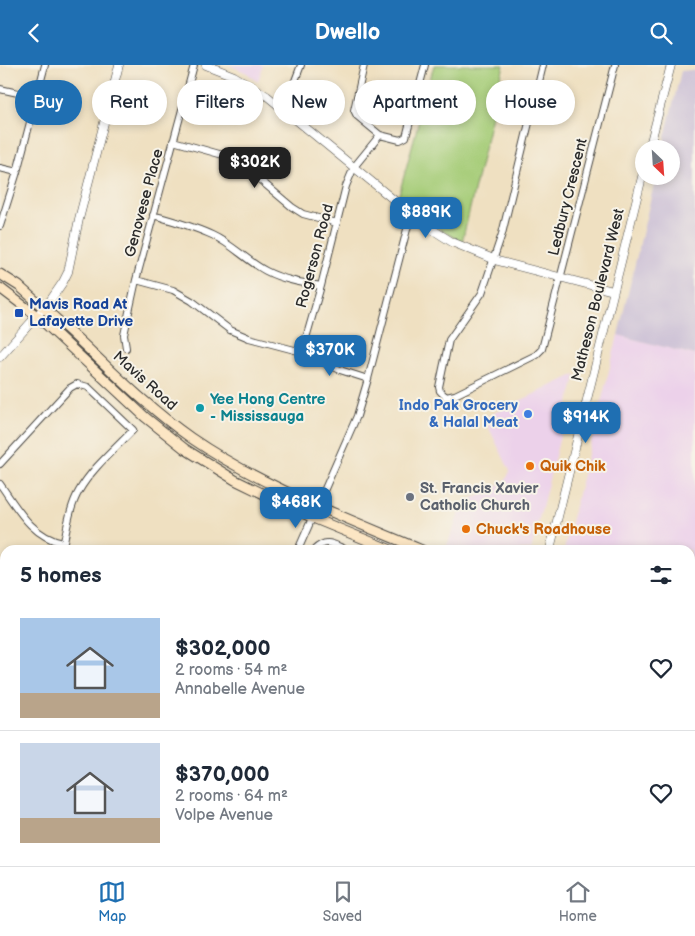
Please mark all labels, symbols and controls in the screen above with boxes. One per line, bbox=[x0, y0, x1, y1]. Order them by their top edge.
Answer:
icon: back bbox=[20, 19, 48, 47]
text: Dwello bbox=[315, 19, 380, 46]
icon: search bbox=[647, 19, 675, 47]
chip: Buy bbox=[15, 80, 82, 125]
chip: Rent bbox=[92, 80, 167, 125]
chip: Filters bbox=[177, 80, 263, 125]
chip: New bbox=[273, 80, 345, 125]
chip: Apartment bbox=[355, 80, 476, 125]
chip: House bbox=[486, 80, 575, 125]
street label: Ledbury Crescent bbox=[544, 136, 592, 258]
north arrow bbox=[635, 140, 680, 185]
map controls bbox=[635, 140, 680, 185]
street label: Genovese Place bbox=[120, 147, 168, 259]
pin: $302K bbox=[220, 147, 290, 189]
text: $302K bbox=[230, 153, 280, 172]
pin: $889K bbox=[391, 197, 461, 239]
street label: Rogerson Road bbox=[292, 202, 338, 310]
text: $889K bbox=[401, 203, 451, 222]
street label: Matheson Boulevard West bbox=[567, 206, 629, 383]
place label: Mavis Road At Lafayette Drive bbox=[29, 295, 133, 331]
marker: Mavis Road At Lafayette Drive bbox=[13, 307, 25, 319]
pin: $370K bbox=[295, 335, 365, 377]
text: $370K bbox=[305, 341, 355, 360]
street label: Mavis Road bbox=[109, 347, 181, 415]
place label: Yee Hong Centre - Mississauga bbox=[210, 390, 326, 426]
place label: Indo Pak Grocery & Halal Meat bbox=[399, 396, 518, 432]
pin: $914K bbox=[551, 401, 621, 444]
marker: Yee Hong Centre - Mississauga bbox=[194, 402, 206, 414]
marker: Indo Pak Grocery & Halal Meat bbox=[522, 408, 534, 420]
text: $914K bbox=[563, 408, 609, 427]
place label: Quik Chik bbox=[540, 457, 606, 476]
marker: Quik Chik bbox=[524, 460, 536, 472]
place label: St. Francis Xavier Catholic Church bbox=[420, 479, 539, 515]
pin: $468K bbox=[261, 487, 331, 529]
marker: St. Francis Xavier Catholic Church bbox=[404, 491, 416, 503]
text: $468K bbox=[271, 493, 321, 512]
place label: Chuck's Roadhouse bbox=[476, 520, 611, 539]
marker: Chuck's Roadhouse bbox=[460, 523, 472, 535]
icon: filters bbox=[647, 561, 675, 589]
text: 5 homes bbox=[20, 563, 102, 588]
text: $302,000 bbox=[175, 636, 271, 661]
icon: home bbox=[60, 638, 120, 698]
icon: heart bbox=[647, 654, 675, 682]
text: 2 rooms · 54 m² bbox=[175, 661, 287, 680]
text: Annabelle Avenue bbox=[175, 680, 305, 699]
text: $370,000 bbox=[175, 762, 270, 787]
icon: home bbox=[60, 763, 120, 823]
icon: heart bbox=[647, 779, 675, 807]
text: 2 rooms · 64 m² bbox=[175, 787, 288, 806]
text: Volpe Avenue bbox=[175, 806, 273, 825]
tab: Map bbox=[98, 878, 126, 925]
tab: Saved bbox=[323, 878, 362, 925]
tab: Home bbox=[559, 878, 597, 925]

